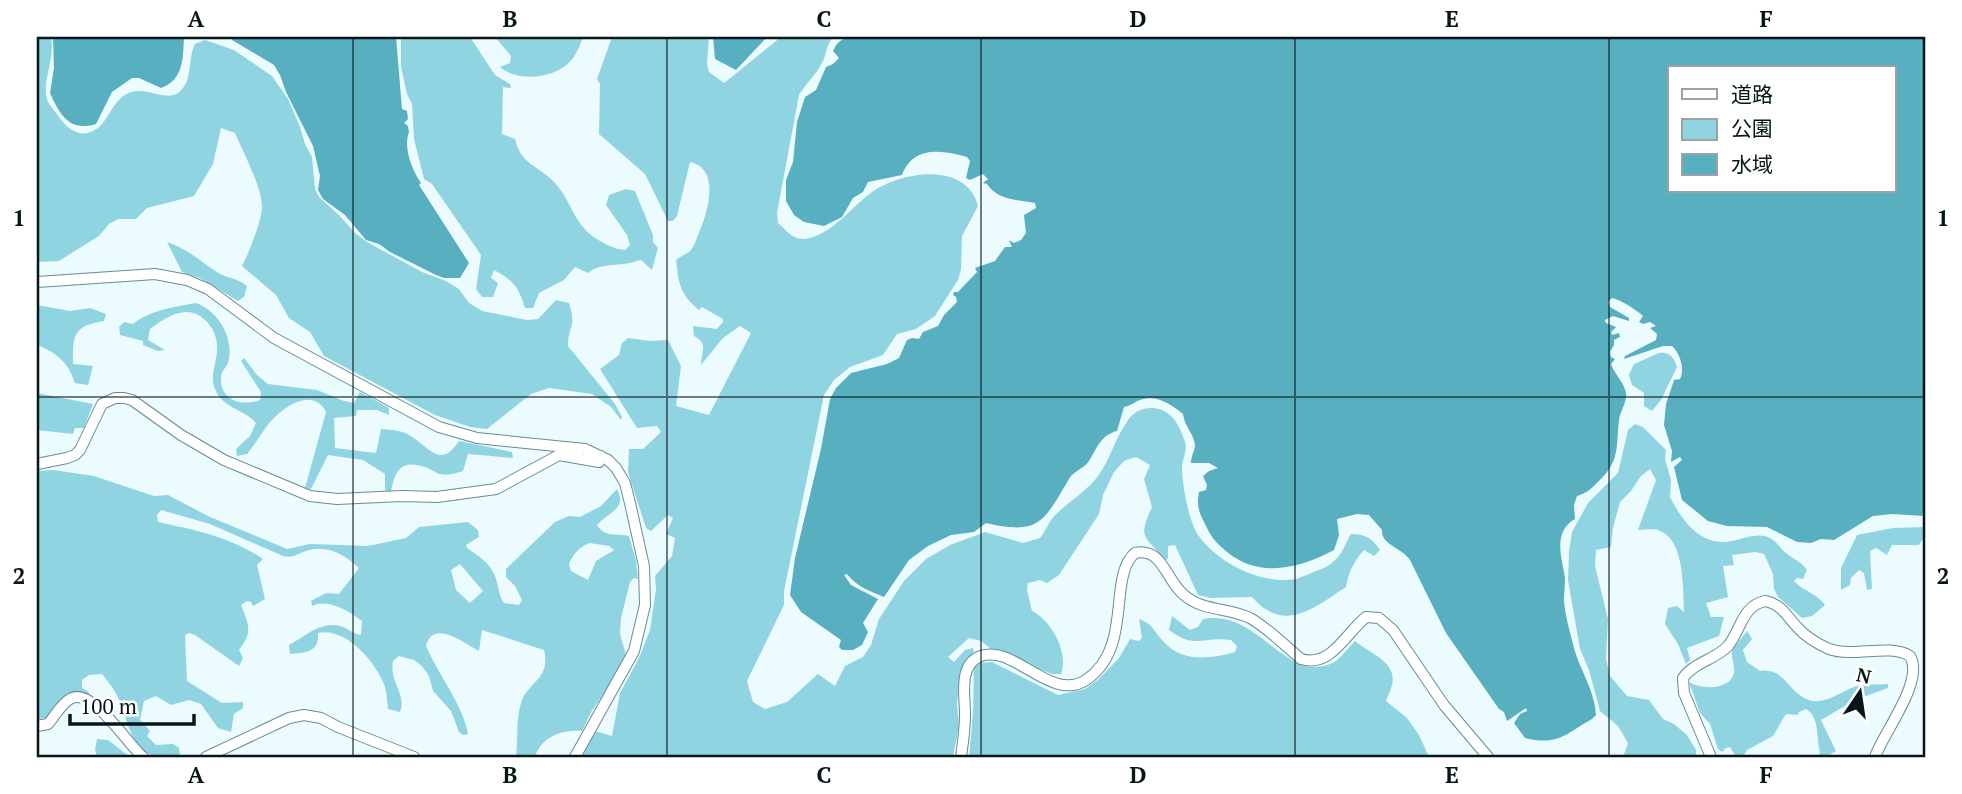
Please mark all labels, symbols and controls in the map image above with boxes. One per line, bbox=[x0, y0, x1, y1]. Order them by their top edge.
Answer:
text: A bbox=[188, 3, 205, 34]
text: B bbox=[503, 3, 518, 34]
text: C bbox=[817, 3, 832, 34]
text: D bbox=[1130, 3, 1147, 34]
text: E bbox=[1445, 3, 1459, 34]
text: F bbox=[1759, 3, 1773, 34]
legend bbox=[1668, 66, 1896, 192]
text: 道路 bbox=[1731, 80, 1773, 108]
text: 公園 bbox=[1731, 114, 1773, 142]
text: 水域 bbox=[1731, 150, 1773, 178]
text: 1 bbox=[13, 202, 26, 233]
text: 1 bbox=[1937, 202, 1950, 233]
text: 2 bbox=[13, 560, 26, 591]
text: 2 bbox=[1937, 560, 1950, 591]
north arrow bbox=[1826, 658, 1896, 728]
text: N bbox=[1854, 661, 1874, 689]
scale bar bbox=[70, 682, 194, 726]
text: 100 m bbox=[80, 692, 137, 720]
text: A bbox=[188, 759, 205, 790]
text: B bbox=[503, 759, 518, 790]
text: C bbox=[817, 759, 832, 790]
text: D bbox=[1130, 759, 1147, 790]
text: E bbox=[1445, 759, 1459, 790]
text: F bbox=[1759, 759, 1773, 790]

